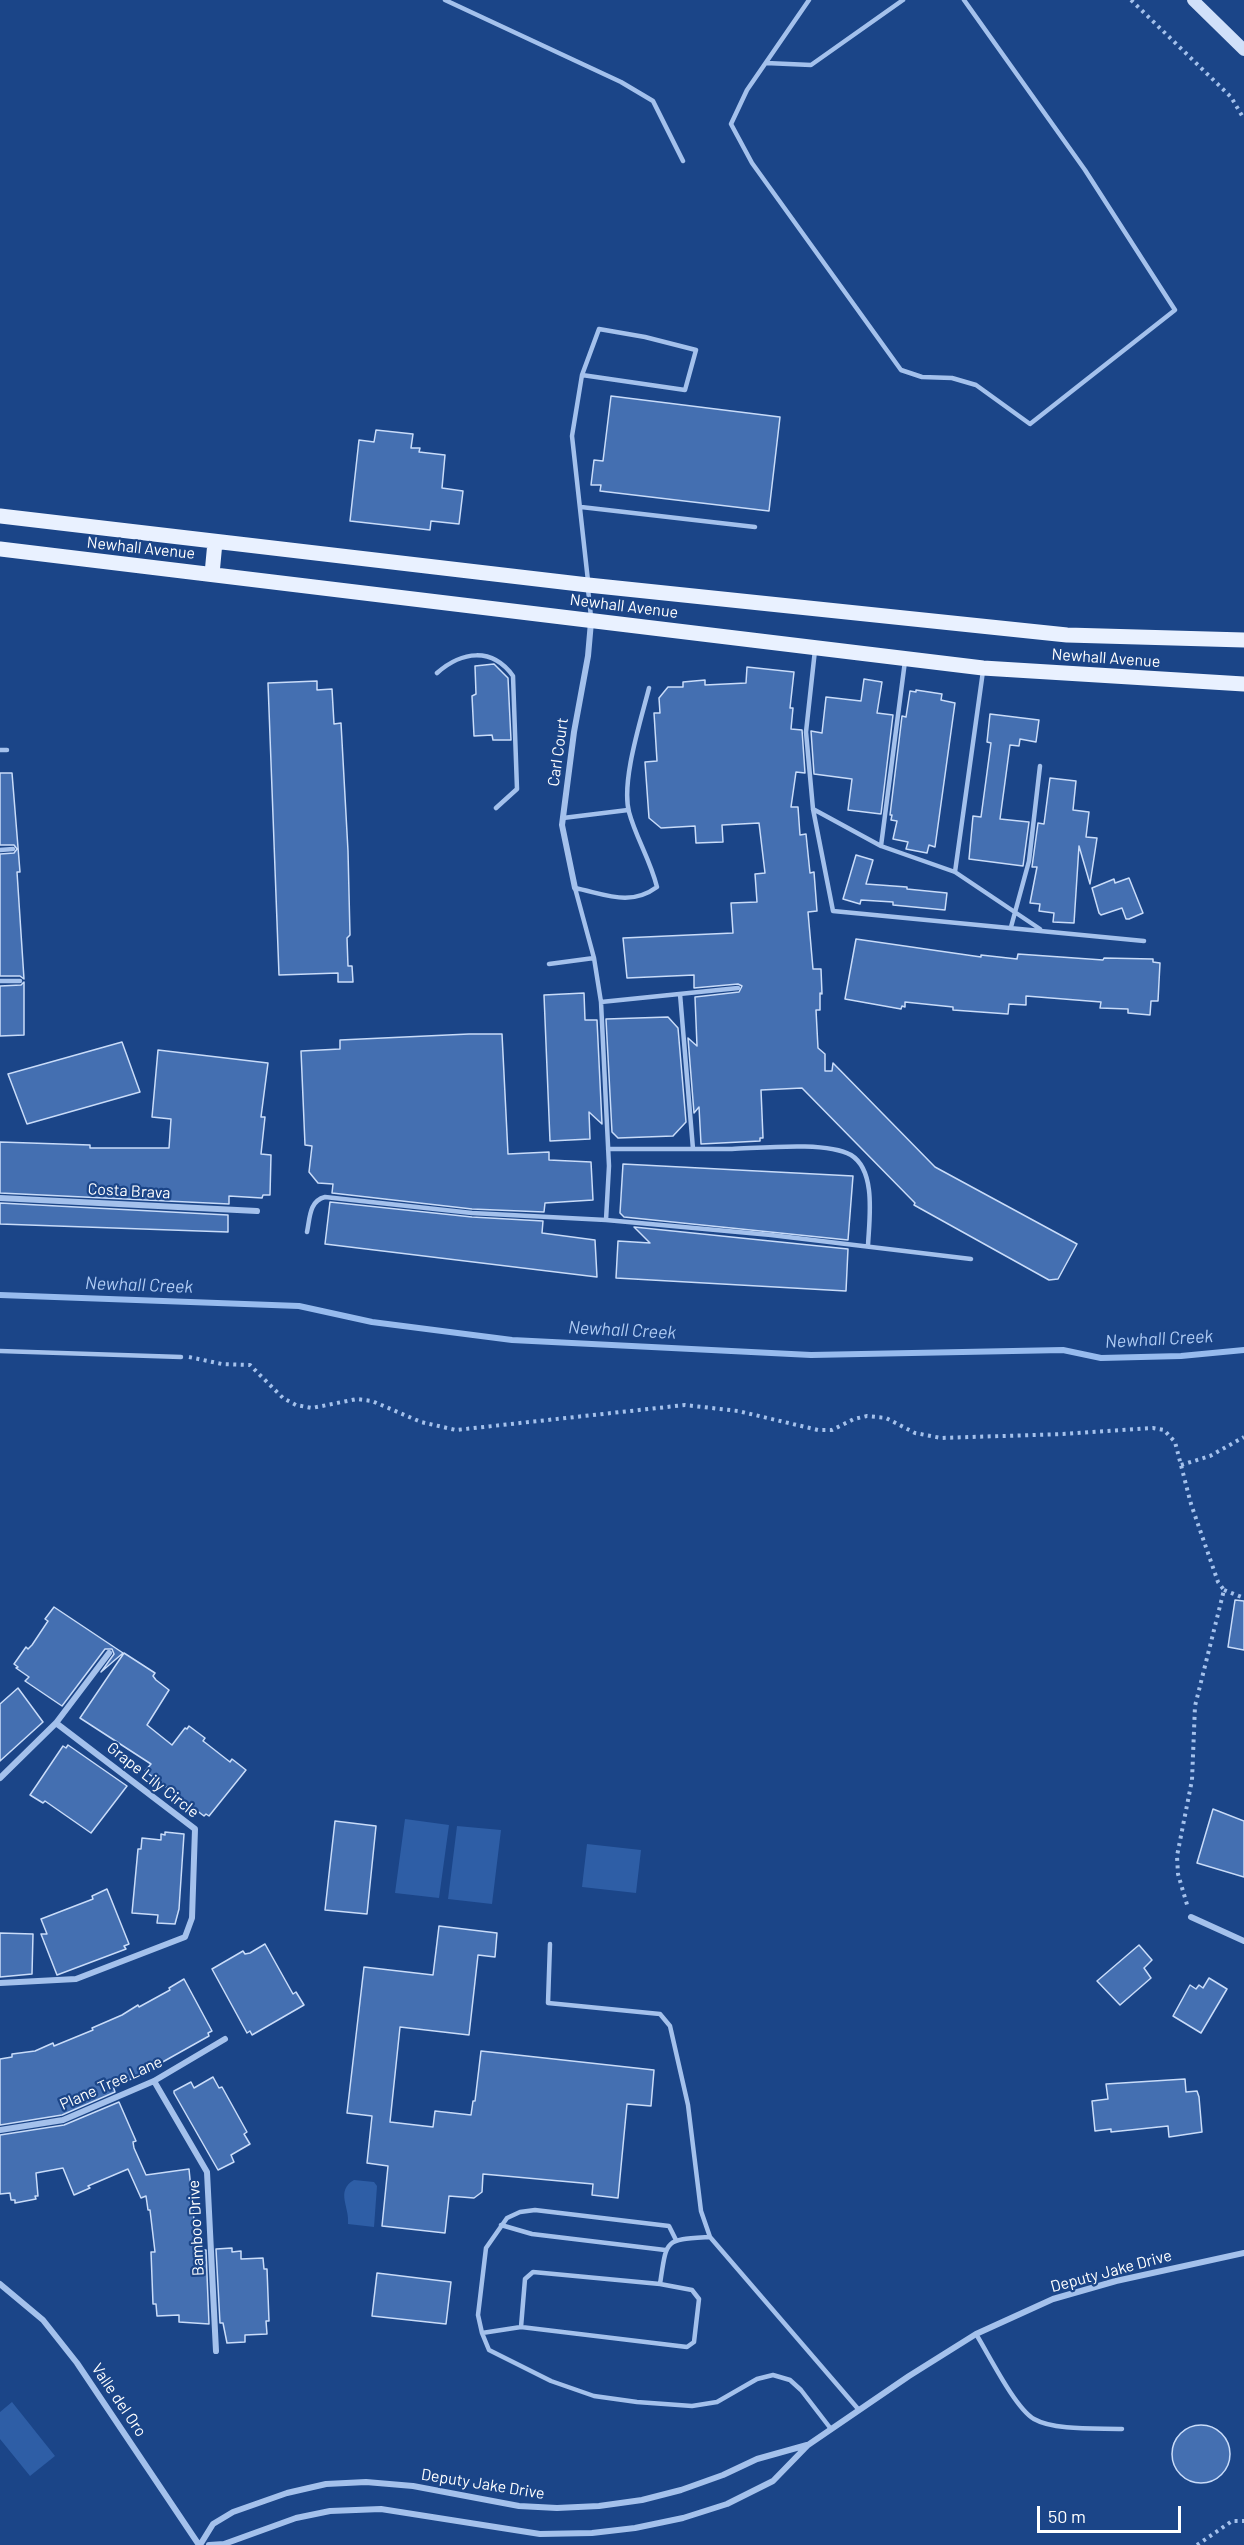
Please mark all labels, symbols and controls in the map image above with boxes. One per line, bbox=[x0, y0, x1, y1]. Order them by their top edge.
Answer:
street label: Newhall Avenue bbox=[86, 533, 196, 563]
street label: Newhall Avenue bbox=[569, 590, 679, 622]
street label: Newhall Avenue bbox=[1051, 645, 1161, 671]
street label: Carl Court bbox=[544, 716, 572, 788]
street label: Costa Brava bbox=[87, 1179, 171, 1203]
water label: Newhall Creek bbox=[85, 1272, 193, 1298]
water label: Newhall Creek bbox=[567, 1316, 677, 1344]
water label: Newhall Creek bbox=[1104, 1325, 1214, 1353]
street label: Grape Lily Circle bbox=[103, 1738, 203, 1822]
street label: Plane Tree Lane bbox=[57, 2052, 165, 2114]
street label: Bamboo Drive bbox=[184, 2179, 208, 2277]
street label: Deputy Jake Drive bbox=[1048, 2246, 1174, 2296]
street label: Valle del Oro bbox=[87, 2360, 151, 2440]
street label: Deputy Jake Drive bbox=[420, 2465, 546, 2503]
scale bar bbox=[1040, 2494, 1184, 2532]
text: 50 m bbox=[1048, 2505, 1086, 2527]

